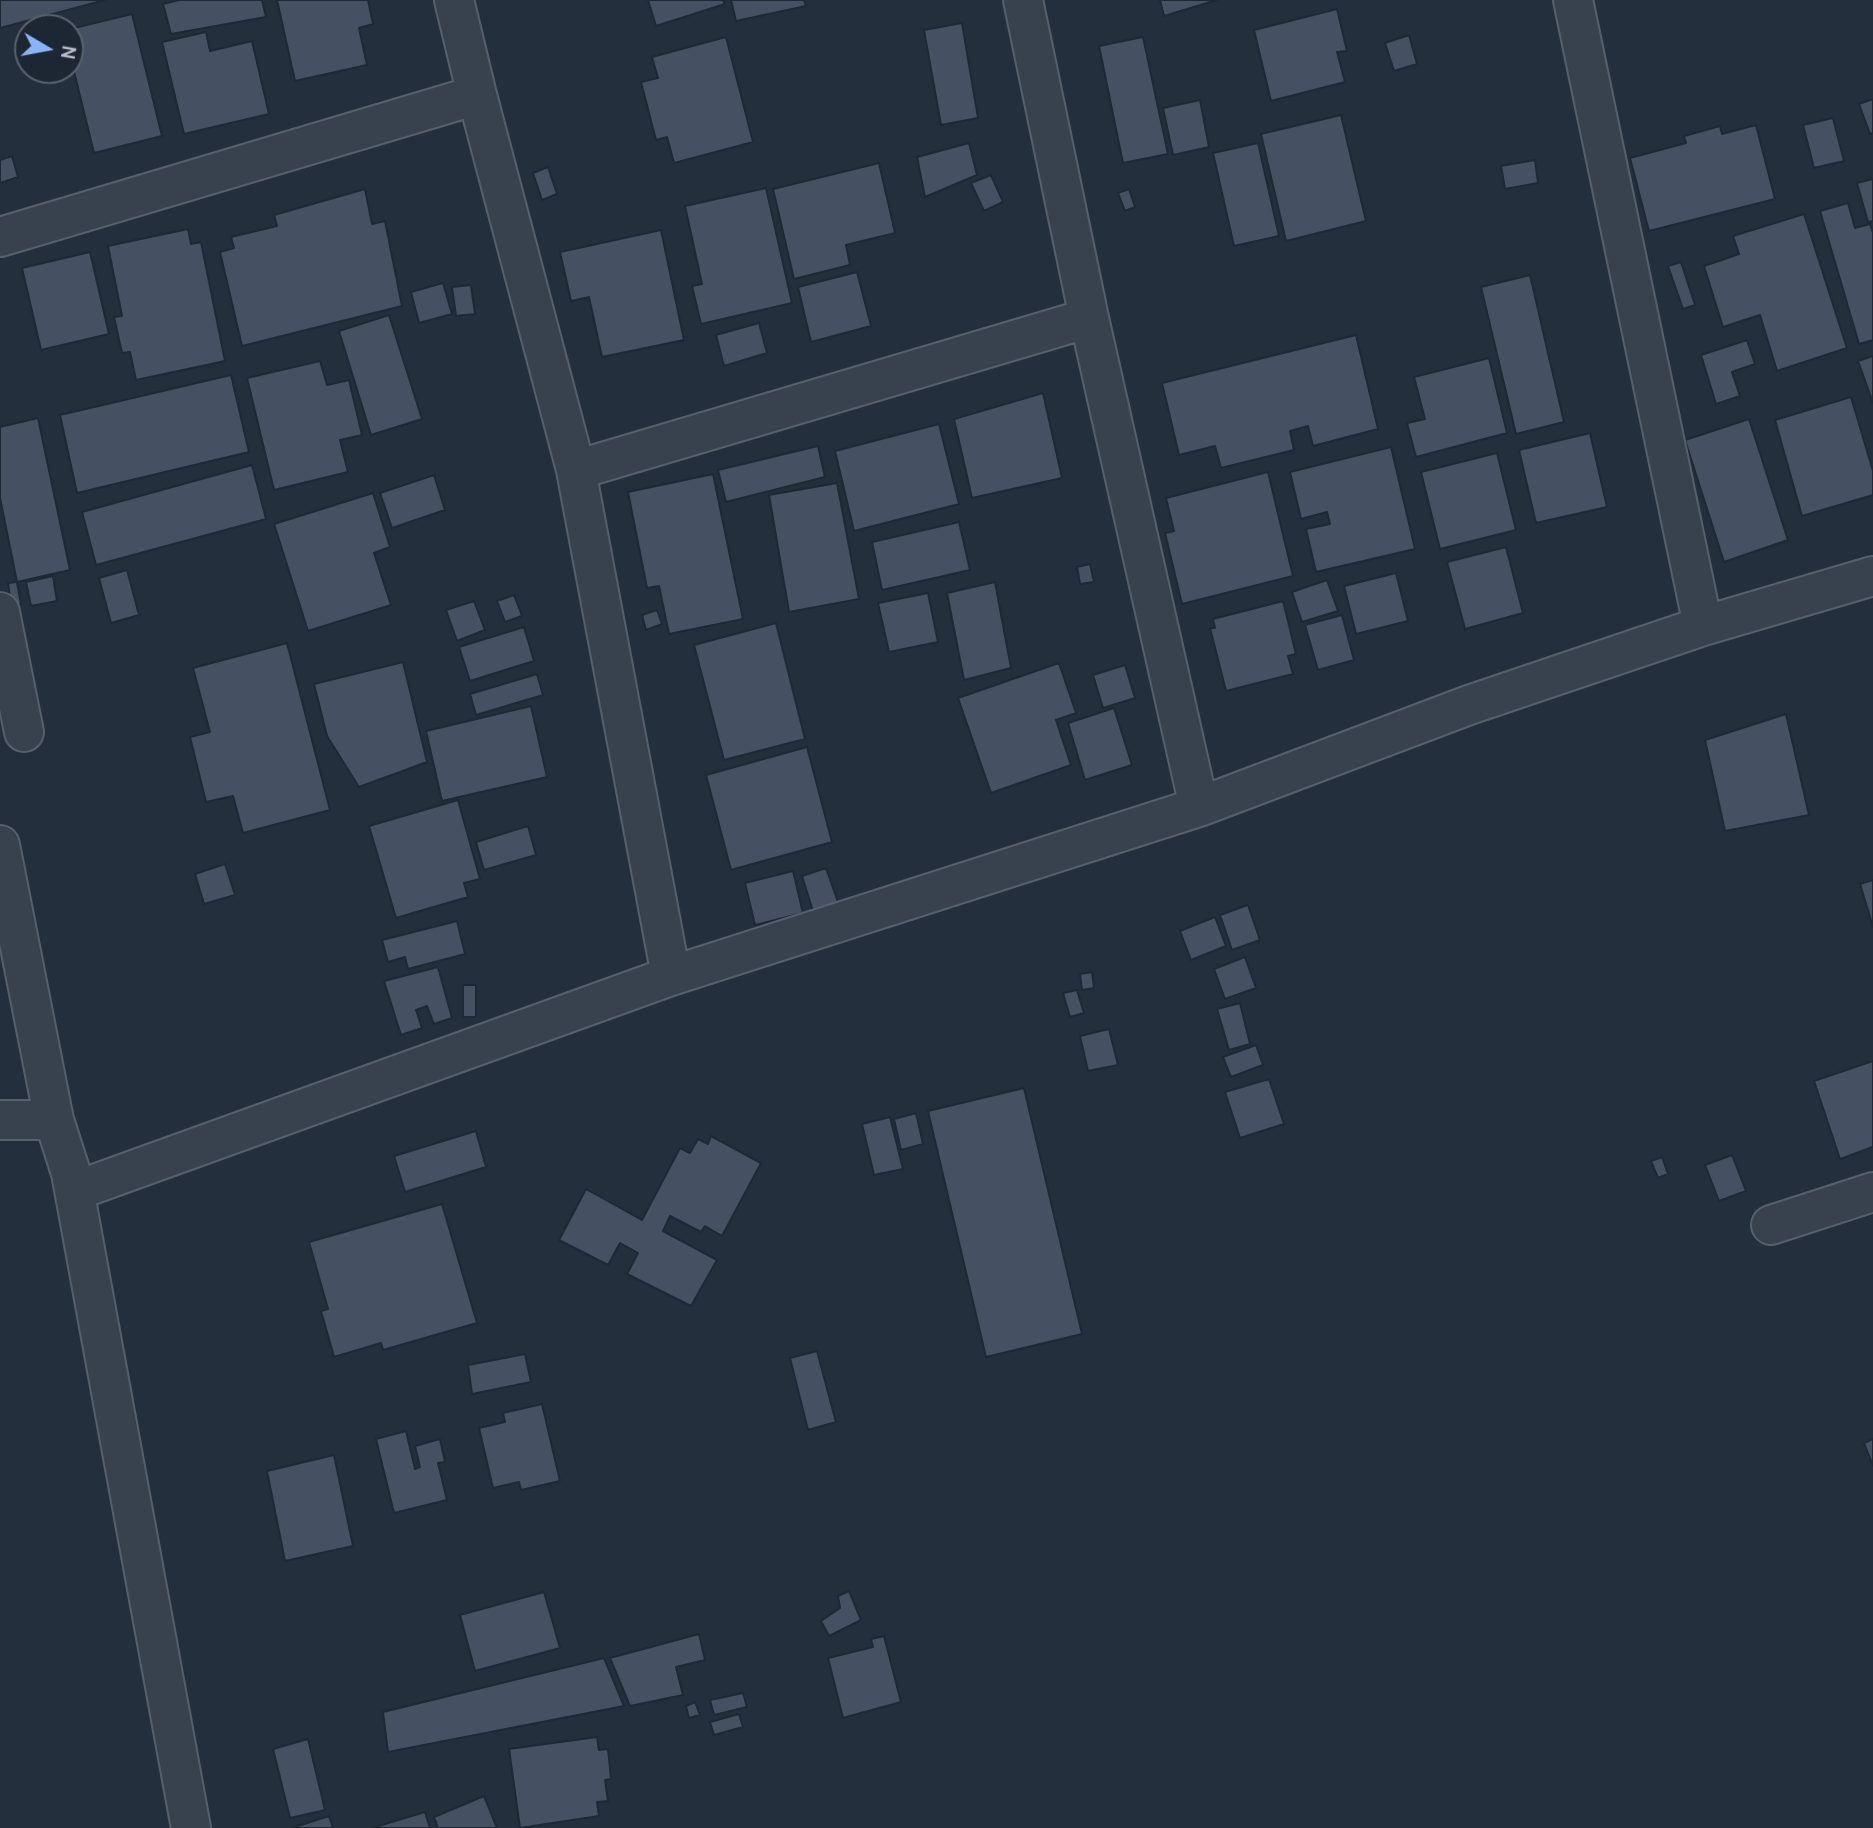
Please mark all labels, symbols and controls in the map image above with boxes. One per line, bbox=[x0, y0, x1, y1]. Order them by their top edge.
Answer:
north arrow bbox=[14, 14, 84, 84]
text: N bbox=[56, 44, 81, 61]

